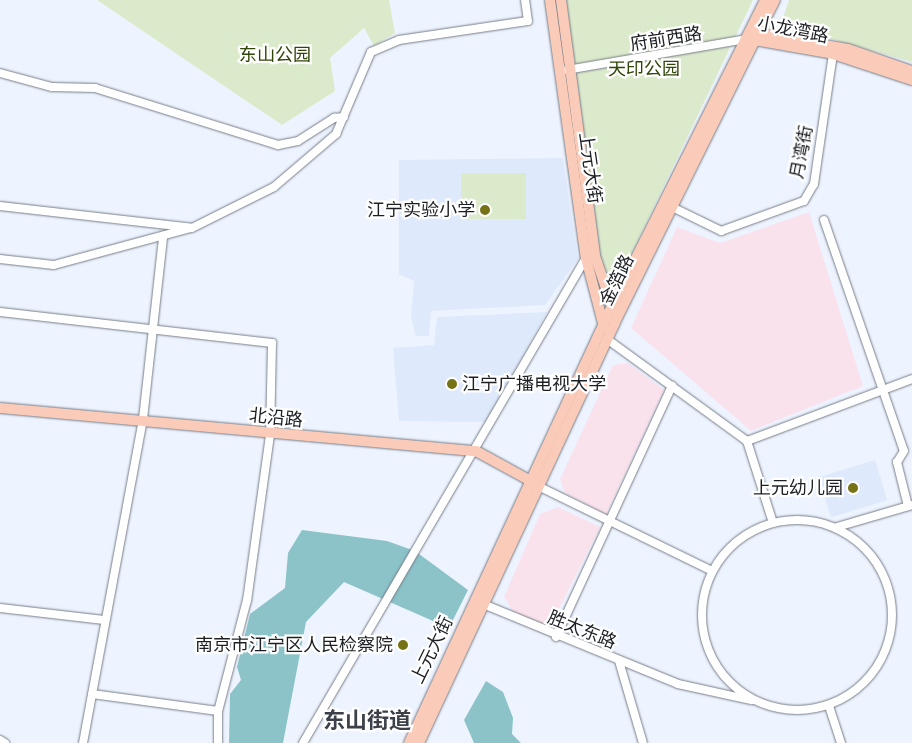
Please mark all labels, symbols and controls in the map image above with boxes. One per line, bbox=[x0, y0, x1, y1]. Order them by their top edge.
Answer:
street label: 小龙湾路 bbox=[756, 13, 830, 47]
street label: 府前西路 bbox=[629, 23, 703, 55]
park label: 东山公园 bbox=[239, 44, 311, 66]
park label: 天印公园 bbox=[608, 58, 680, 80]
street label: 月湾街 bbox=[786, 123, 818, 181]
street label: 上元大街 bbox=[574, 131, 606, 205]
place label: 江宁实验小学 bbox=[367, 199, 475, 221]
marker: 江宁实验小学 bbox=[479, 204, 491, 216]
street label: 金箔路 bbox=[595, 251, 639, 309]
place label: 江宁广播电视大学 bbox=[462, 373, 606, 395]
marker: 江宁广播电视大学 bbox=[446, 378, 458, 390]
street label: 北沿路 bbox=[248, 404, 304, 432]
place label: 上元幼儿园 bbox=[753, 477, 843, 499]
marker: 上元幼儿园 bbox=[847, 482, 859, 494]
street label: 胜太东路 bbox=[545, 607, 619, 653]
street label: 上元大街 bbox=[407, 613, 457, 687]
place label: 南京市江宁区人民检察院 bbox=[195, 634, 393, 656]
marker: 南京市江宁区人民检察院 bbox=[397, 639, 409, 651]
district label: 东山街道 bbox=[323, 709, 411, 735]

